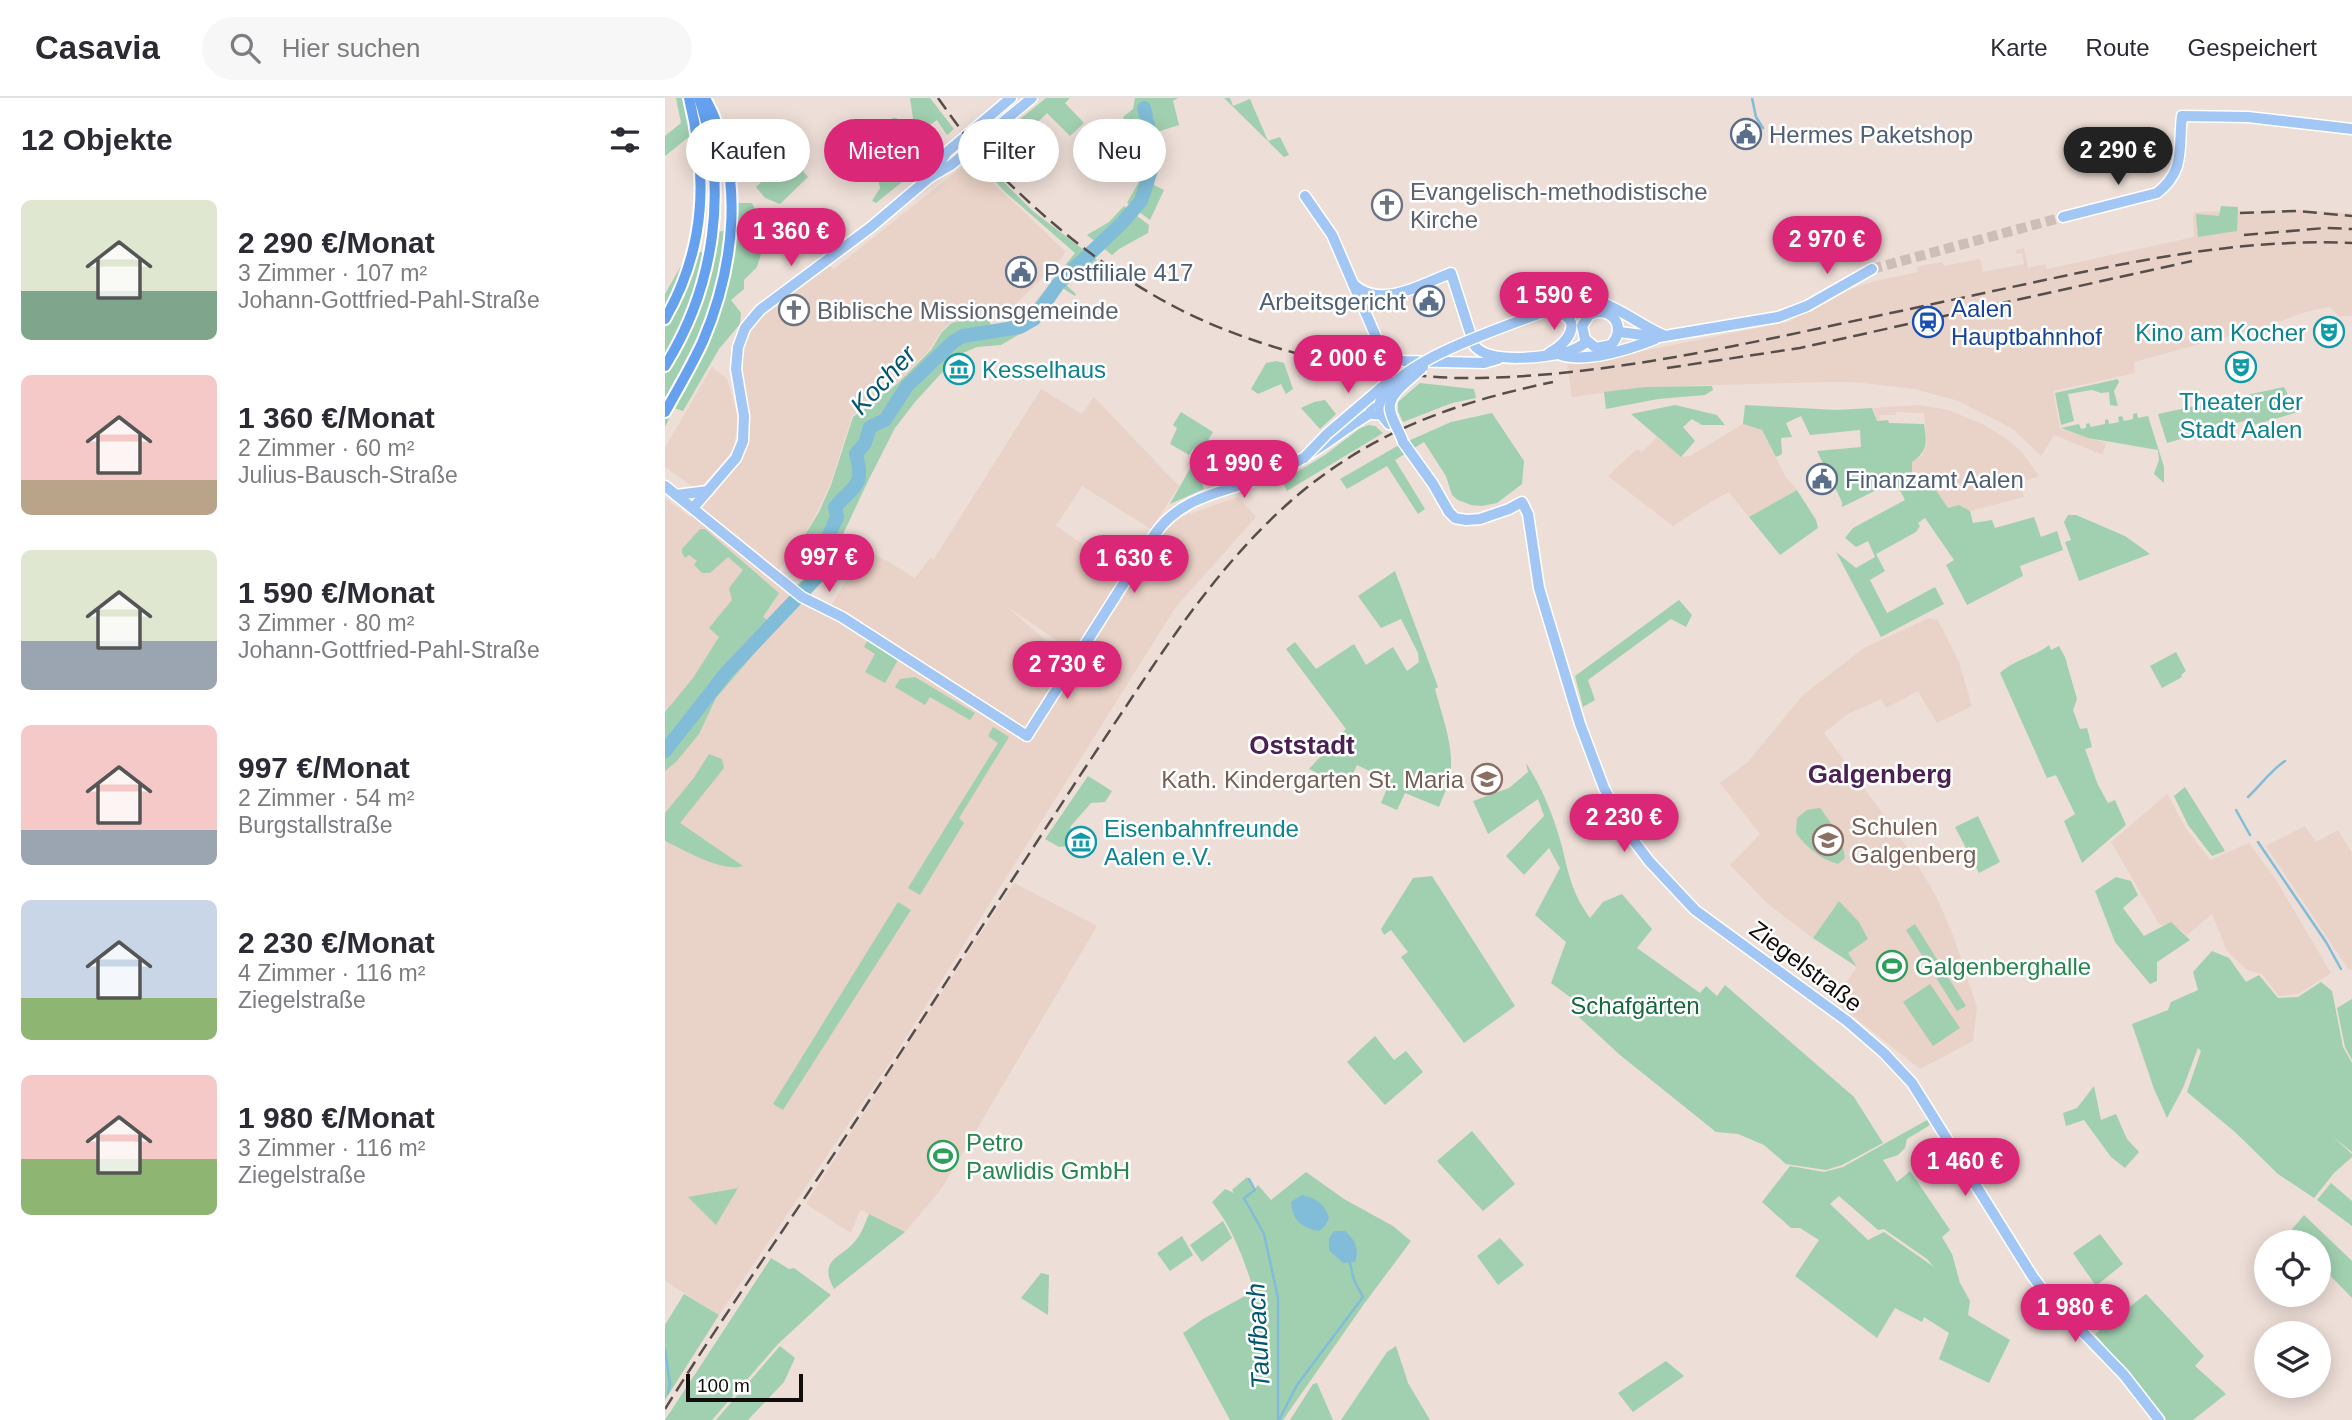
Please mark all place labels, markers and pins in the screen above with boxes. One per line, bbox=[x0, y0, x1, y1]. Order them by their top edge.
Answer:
public building icon: Hermes Paketshop bbox=[1729, 117, 1763, 151]
place label: Hermes Paketshop bbox=[1769, 121, 1973, 148]
pin: 2 290 € bbox=[2053, 127, 2183, 187]
place label: Evangelisch-methodistische Kirche bbox=[1410, 178, 1707, 233]
church icon: Evangelisch-methodistische Kirche bbox=[1370, 188, 1404, 222]
pin: 1 360 € bbox=[726, 208, 856, 268]
pin: 2 970 € bbox=[1762, 216, 1892, 276]
public building icon: Postfiliale 417 bbox=[1004, 255, 1038, 289]
place label: Postfiliale 417 bbox=[1044, 259, 1193, 286]
pin: 1 590 € bbox=[1489, 272, 1619, 332]
public building icon: Arbeitsgericht bbox=[1412, 284, 1446, 318]
place label: Arbeitsgericht bbox=[1259, 288, 1406, 315]
church icon: Biblische Missionsgemeinde bbox=[777, 293, 811, 327]
place label: Aalen Hauptbahnhof bbox=[1951, 295, 2102, 350]
place label: Biblische Missionsgemeinde bbox=[817, 297, 1118, 324]
station icon: Aalen Hauptbahnhof bbox=[1911, 305, 1945, 339]
theatre icon: Kino am Kocher bbox=[2312, 315, 2346, 349]
place label: Kino am Kocher bbox=[2135, 319, 2306, 346]
pin: 2 000 € bbox=[1283, 336, 1413, 395]
theatre icon: Theater der Stadt Aalen bbox=[2224, 350, 2258, 384]
museum icon: Kesselhaus bbox=[942, 352, 976, 386]
place label: Kesselhaus bbox=[982, 356, 1106, 383]
place label: Theater der Stadt Aalen bbox=[2179, 388, 2303, 443]
pin: 1 990 € bbox=[1179, 440, 1309, 500]
public building icon: Finanzamt Aalen bbox=[1805, 462, 1839, 496]
place label: Finanzamt Aalen bbox=[1845, 466, 2024, 493]
pin: 997 € bbox=[780, 534, 878, 594]
pin: 1 630 € bbox=[1069, 536, 1199, 595]
pin: 2 730 € bbox=[1002, 642, 1132, 701]
school or university icon: Kath. Kindergarten St. Maria bbox=[1470, 762, 1504, 796]
place label: Kath. Kindergarten St. Maria bbox=[1161, 766, 1465, 793]
pin: 2 230 € bbox=[1559, 794, 1689, 854]
place label: Schulen Galgenberg bbox=[1851, 813, 1976, 868]
place label: Eisenbahnfreunde Aalen e.V. bbox=[1104, 815, 1299, 870]
school or university icon: Schulen Galgenberg bbox=[1811, 823, 1845, 857]
museum icon: Eisenbahnfreunde Aalen e.V. bbox=[1064, 825, 1098, 859]
sports icon: Galgenberghalle bbox=[1875, 949, 1909, 983]
place label: Galgenberghalle bbox=[1915, 953, 2091, 980]
place label: Petro Pawlidis GmbH bbox=[966, 1129, 1130, 1184]
pin: 1 460 € bbox=[1900, 1138, 2030, 1198]
sports icon: Petro Pawlidis GmbH bbox=[926, 1139, 960, 1173]
pin: 1 980 € bbox=[2010, 1284, 2140, 1344]

